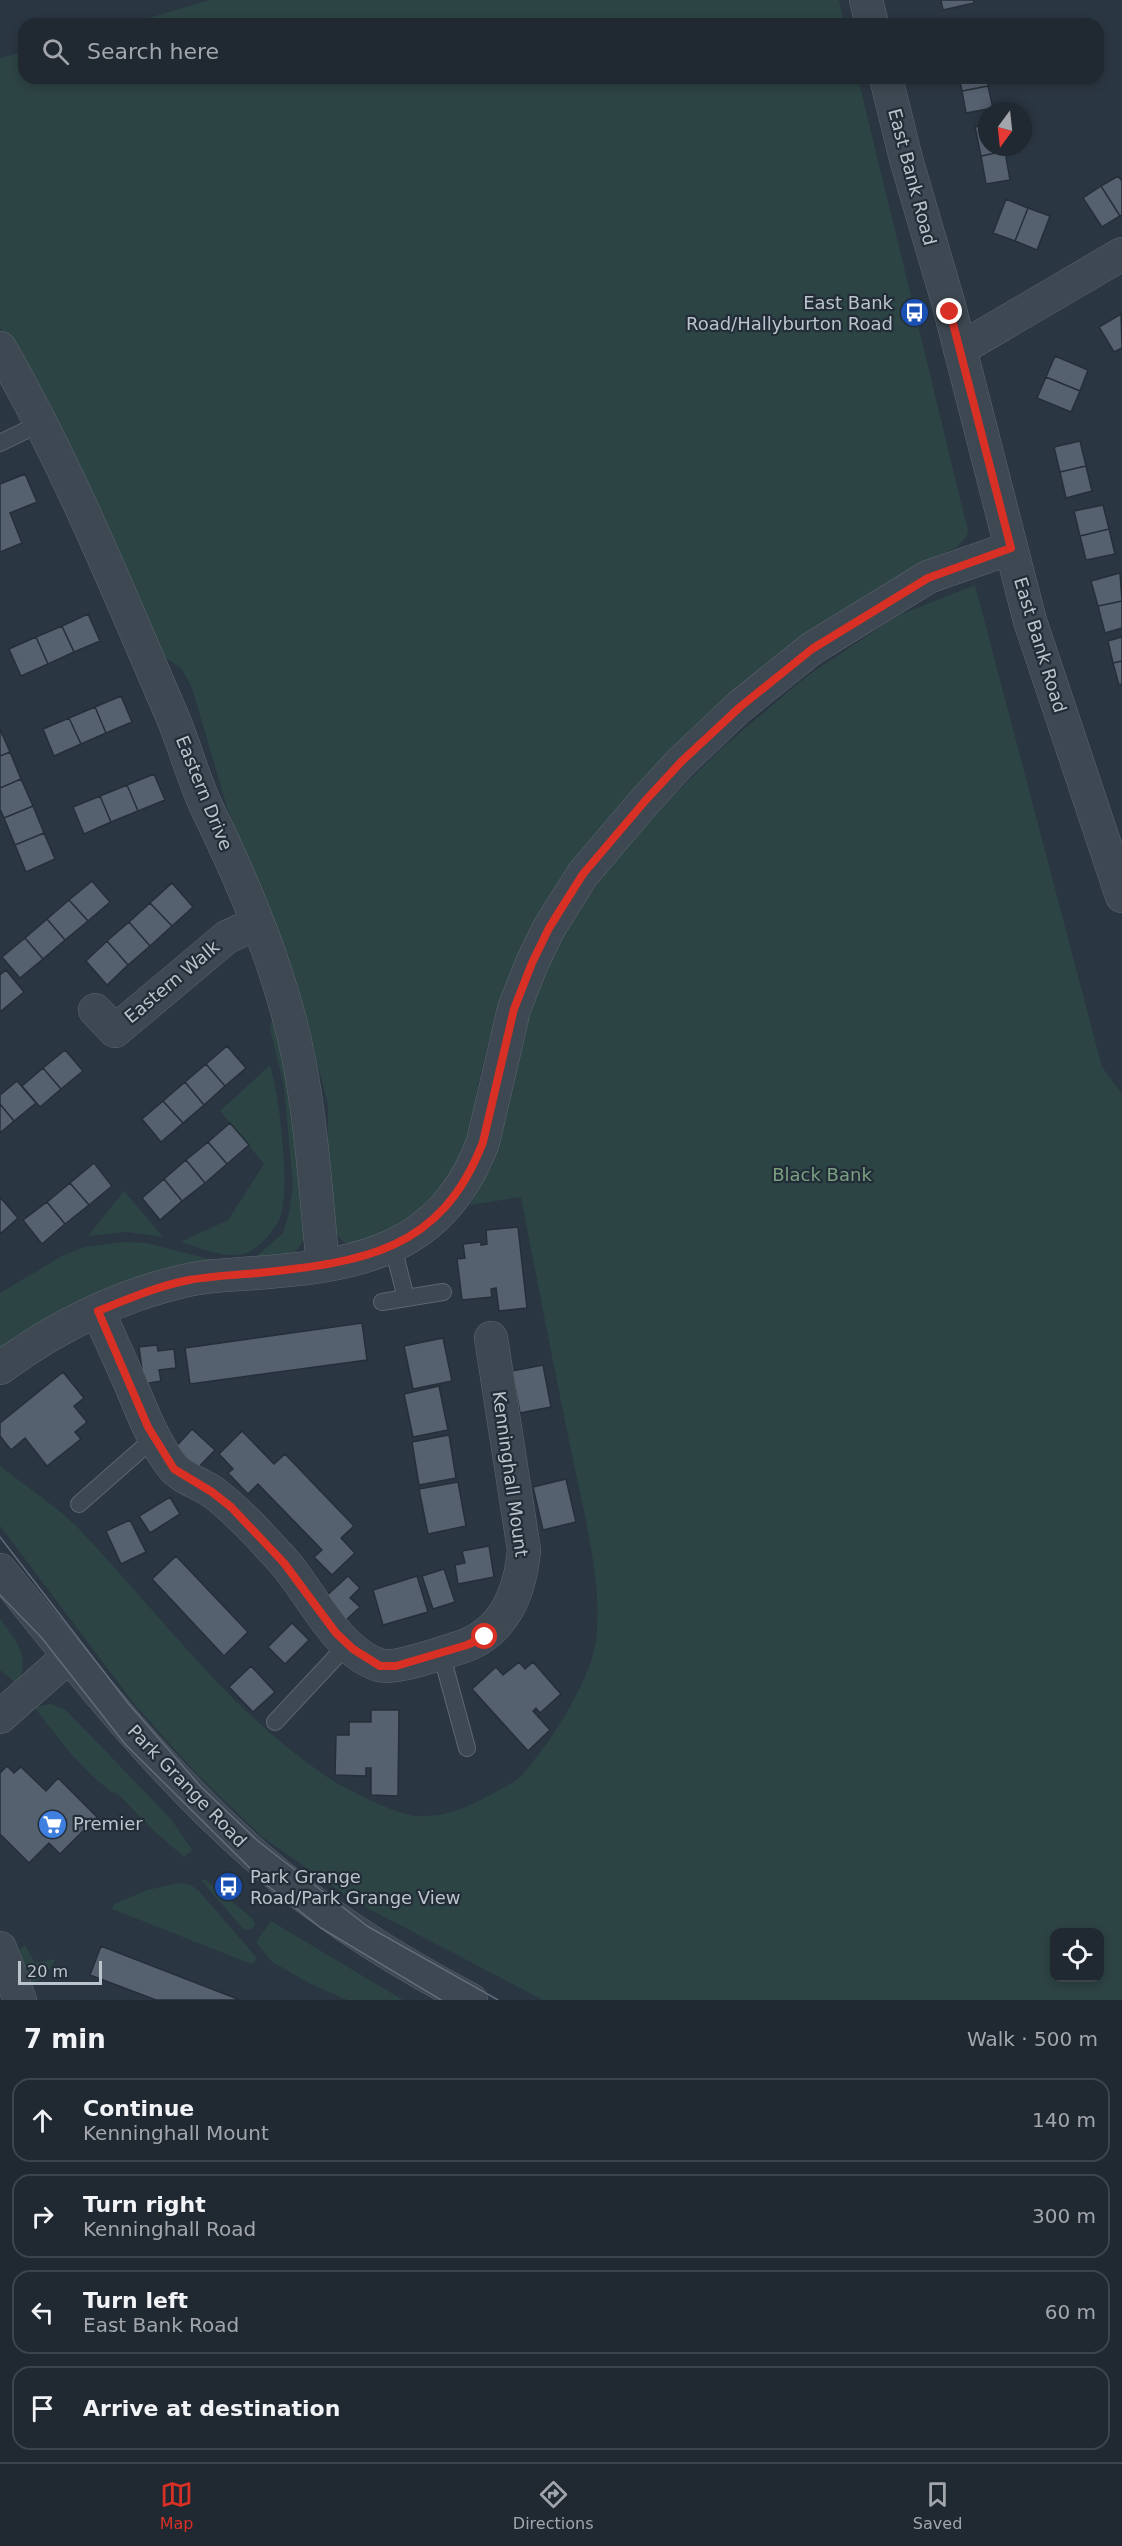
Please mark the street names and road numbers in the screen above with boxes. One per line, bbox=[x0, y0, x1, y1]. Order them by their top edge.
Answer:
street label: East Bank Road bbox=[884, 106, 941, 248]
street label: East Bank Road bbox=[1010, 575, 1071, 715]
street label: Eastern Drive bbox=[172, 732, 237, 853]
street label: Eastern Walk bbox=[120, 936, 224, 1027]
street label: Kenninghall Mount bbox=[488, 1390, 533, 1558]
street label: Park Grange Road bbox=[124, 1720, 251, 1851]

